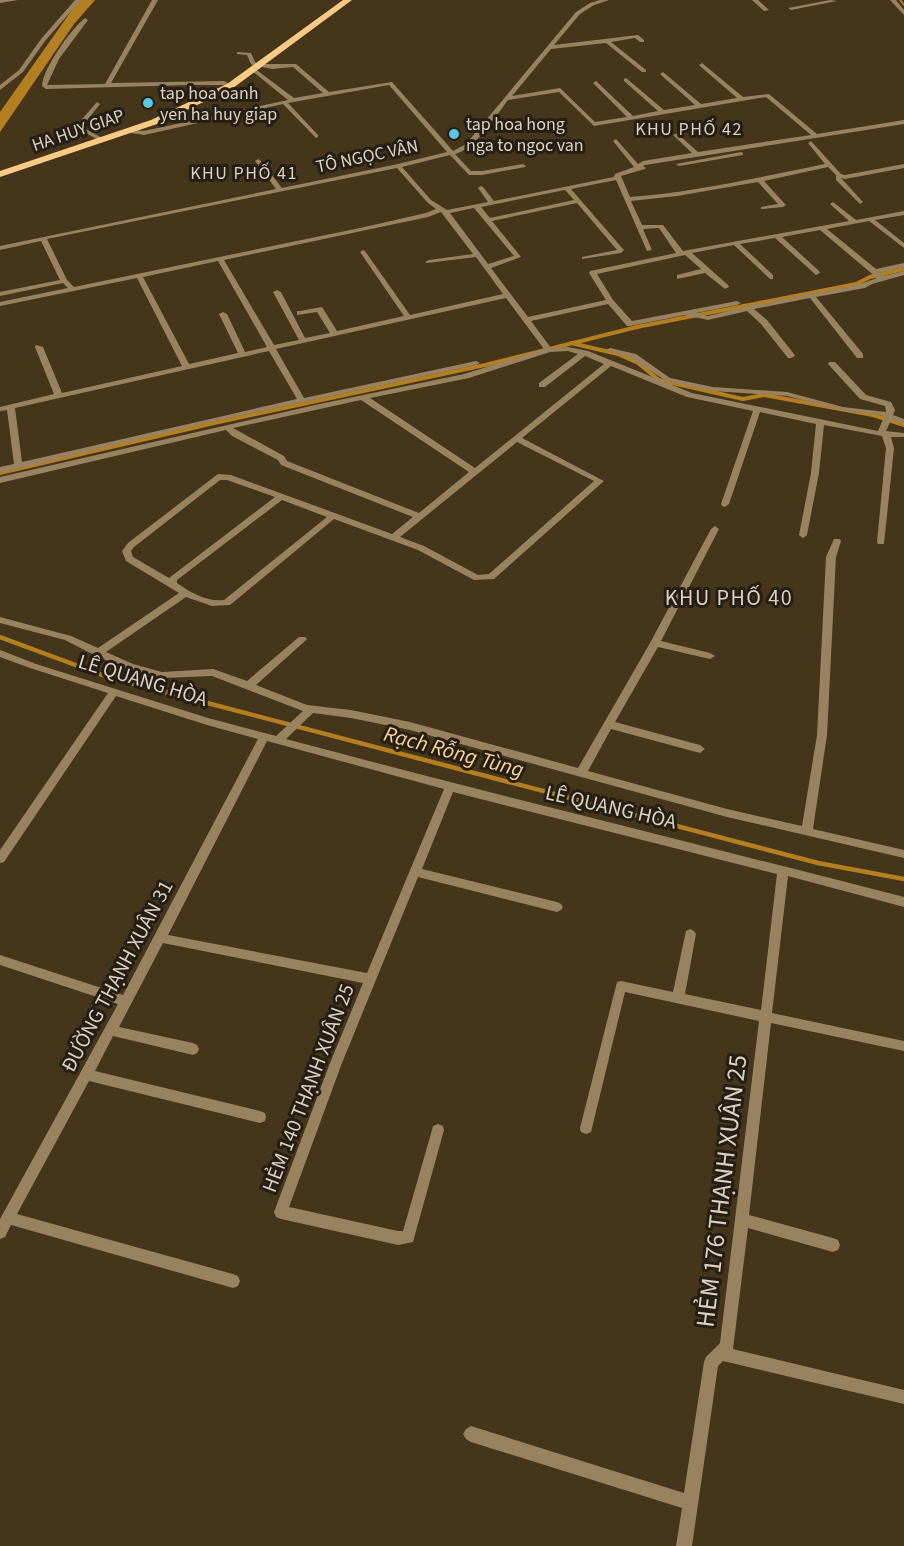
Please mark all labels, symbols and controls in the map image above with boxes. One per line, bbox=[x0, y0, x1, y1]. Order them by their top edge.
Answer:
place label: tap hoa oanh yen ha huy giap bbox=[160, 81, 277, 127]
marker: tap hoa oanh yen ha huy giap bbox=[141, 96, 155, 110]
street label: HA HUY GIAP bbox=[29, 103, 128, 158]
place label: tap hoa hong nga to ngoc van bbox=[466, 112, 584, 158]
district label: KHU PHỐ 42 bbox=[635, 117, 743, 142]
marker: tap hoa hong nga to ngoc van bbox=[447, 127, 461, 141]
street label: TÔ NGỌC VÂN bbox=[314, 133, 420, 180]
district label: KHU PHỐ 41 bbox=[190, 161, 298, 186]
district label: KHU PHỐ 40 bbox=[665, 582, 793, 614]
street label: LÊ QUANG HÒA bbox=[75, 646, 212, 714]
water label: Rạch Rỗng Tùng bbox=[380, 718, 527, 786]
street label: LÊ QUANG HÒA bbox=[543, 777, 680, 837]
street label: ĐƯỜNG THẠNH XUÂN 31 bbox=[54, 875, 180, 1077]
street label: HẺM 140 THẠNH XUÂN 25 bbox=[254, 979, 362, 1197]
street label: HẺM 176 THẠNH XUÂN 25 bbox=[686, 1053, 757, 1329]

